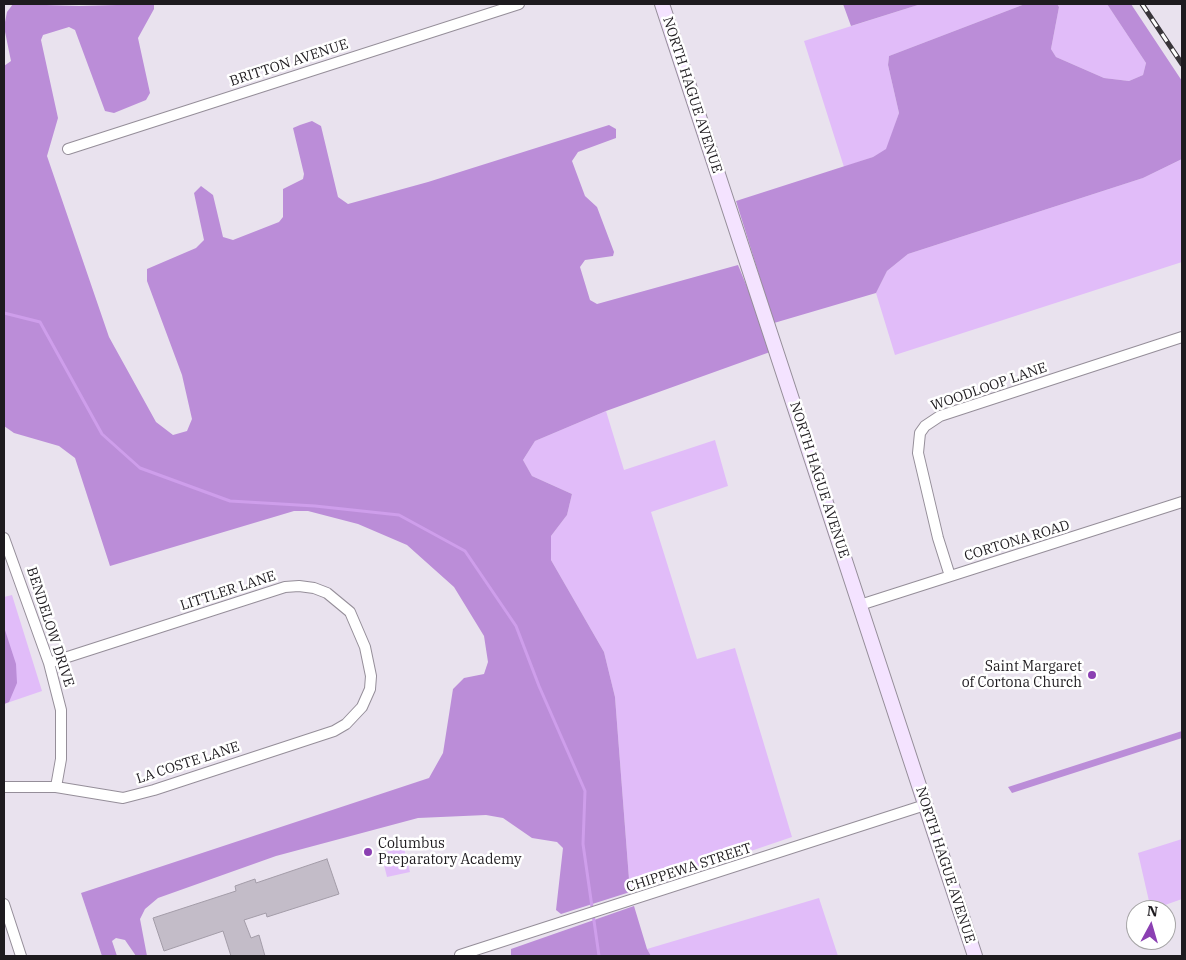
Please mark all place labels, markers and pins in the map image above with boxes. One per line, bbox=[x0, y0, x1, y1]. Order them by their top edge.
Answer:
place label: Saint Margaret of Cortona Church bbox=[962, 659, 1082, 692]
marker: Saint Margaret of Cortona Church bbox=[1086, 669, 1098, 681]
place label: Columbus Preparatory Academy bbox=[378, 836, 522, 869]
marker: Columbus Preparatory Academy bbox=[362, 846, 374, 858]

